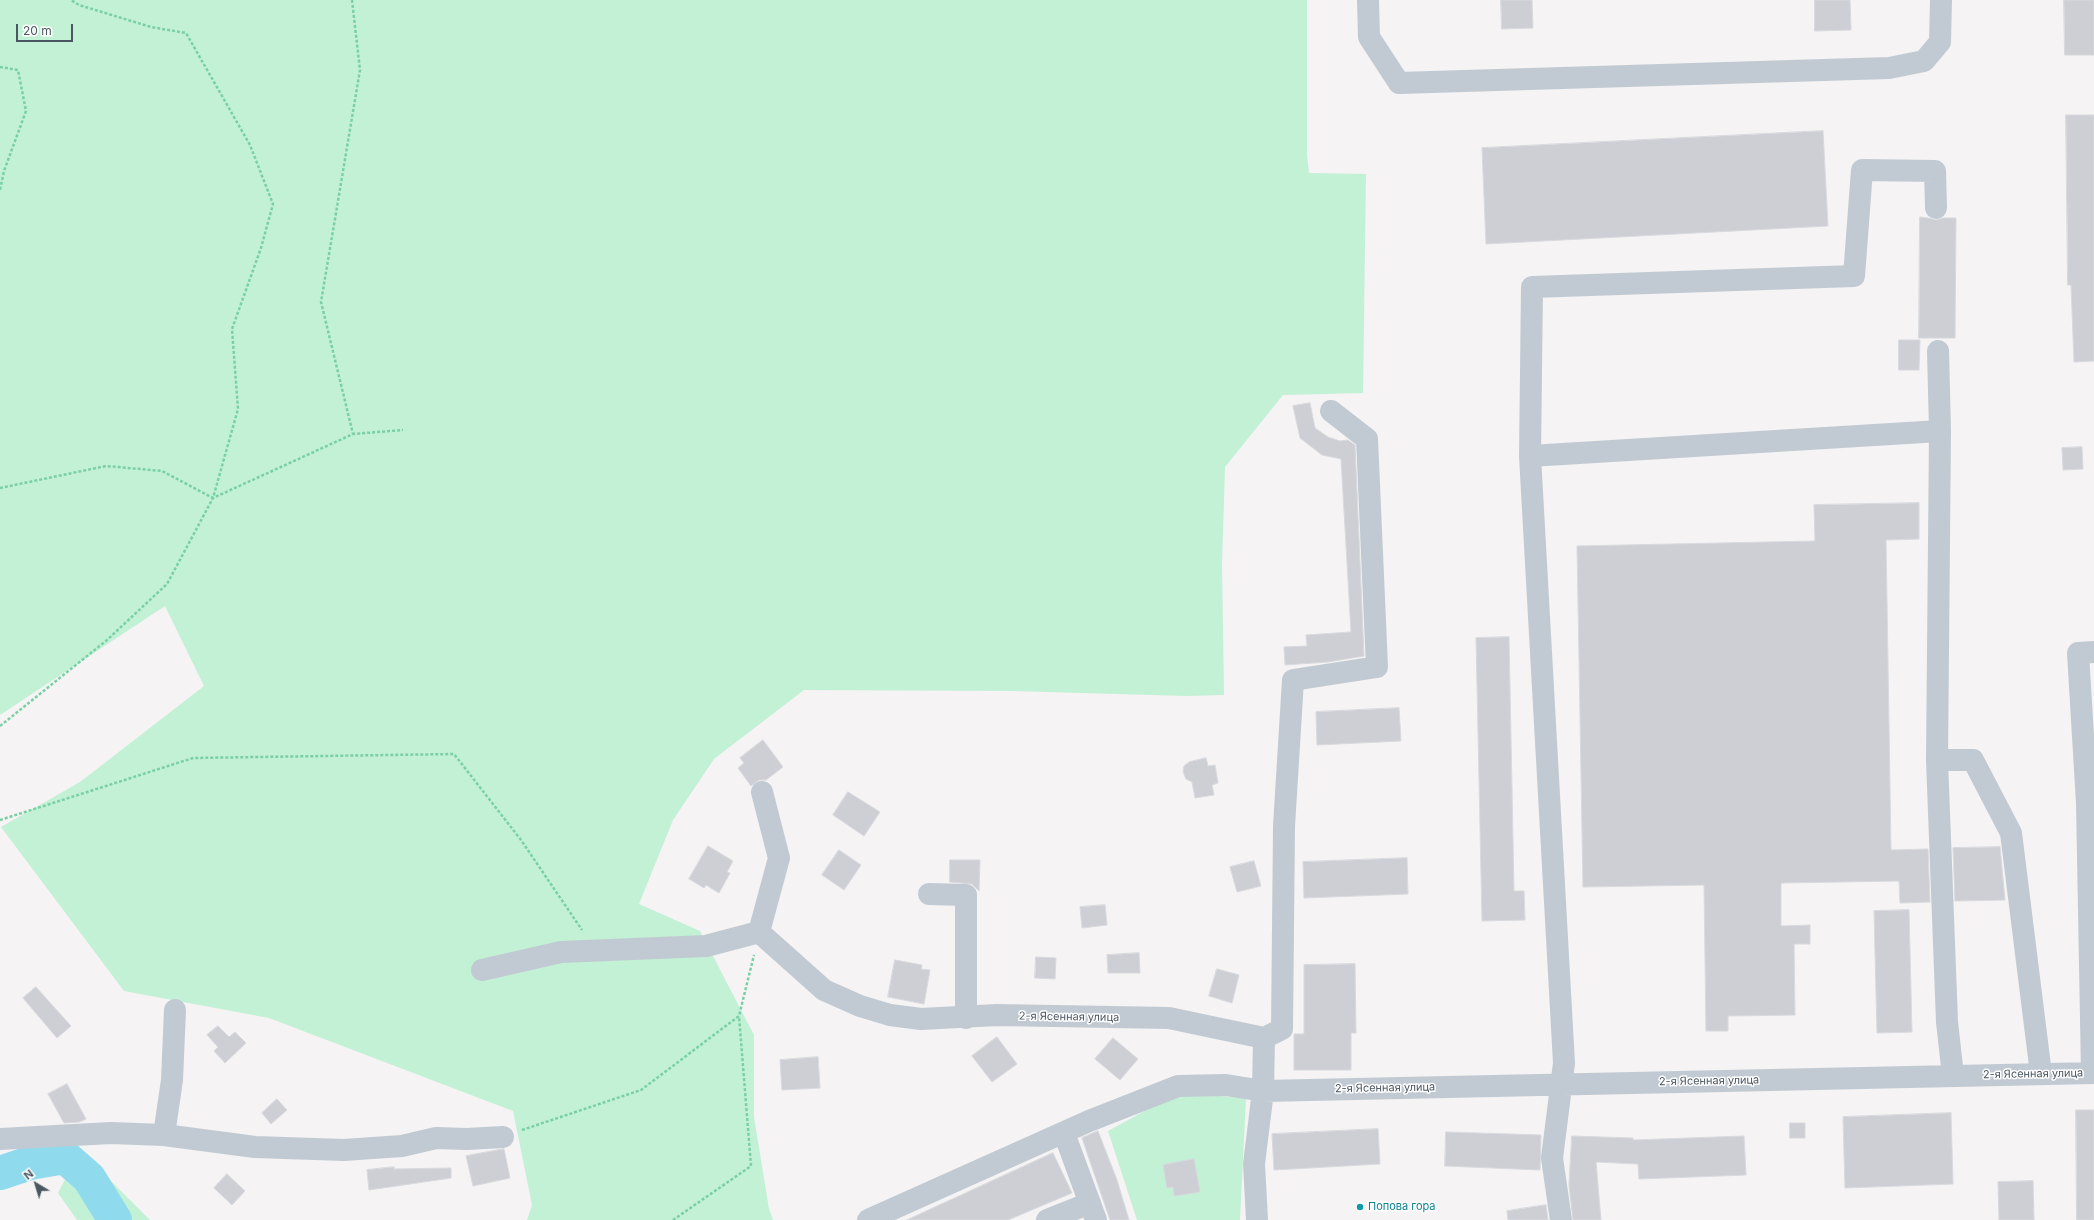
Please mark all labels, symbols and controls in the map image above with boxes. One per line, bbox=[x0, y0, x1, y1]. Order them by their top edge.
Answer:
scale bar bbox=[18, 16, 75, 42]
text: 20 m bbox=[23, 23, 52, 38]
street label: 2-я Ясенная улица bbox=[1019, 1010, 1119, 1024]
street label: 2-я Ясенная улица bbox=[1983, 1067, 2083, 1081]
street label: 2-я Ясенная улица bbox=[1659, 1074, 1759, 1088]
street label: 2-я Ясенная улица bbox=[1335, 1081, 1435, 1095]
north arrow bbox=[16, 1164, 56, 1204]
text: N bbox=[21, 1166, 36, 1183]
place label: Попова гора bbox=[1368, 1200, 1436, 1214]
marker: Попова гора bbox=[1355, 1202, 1365, 1212]

